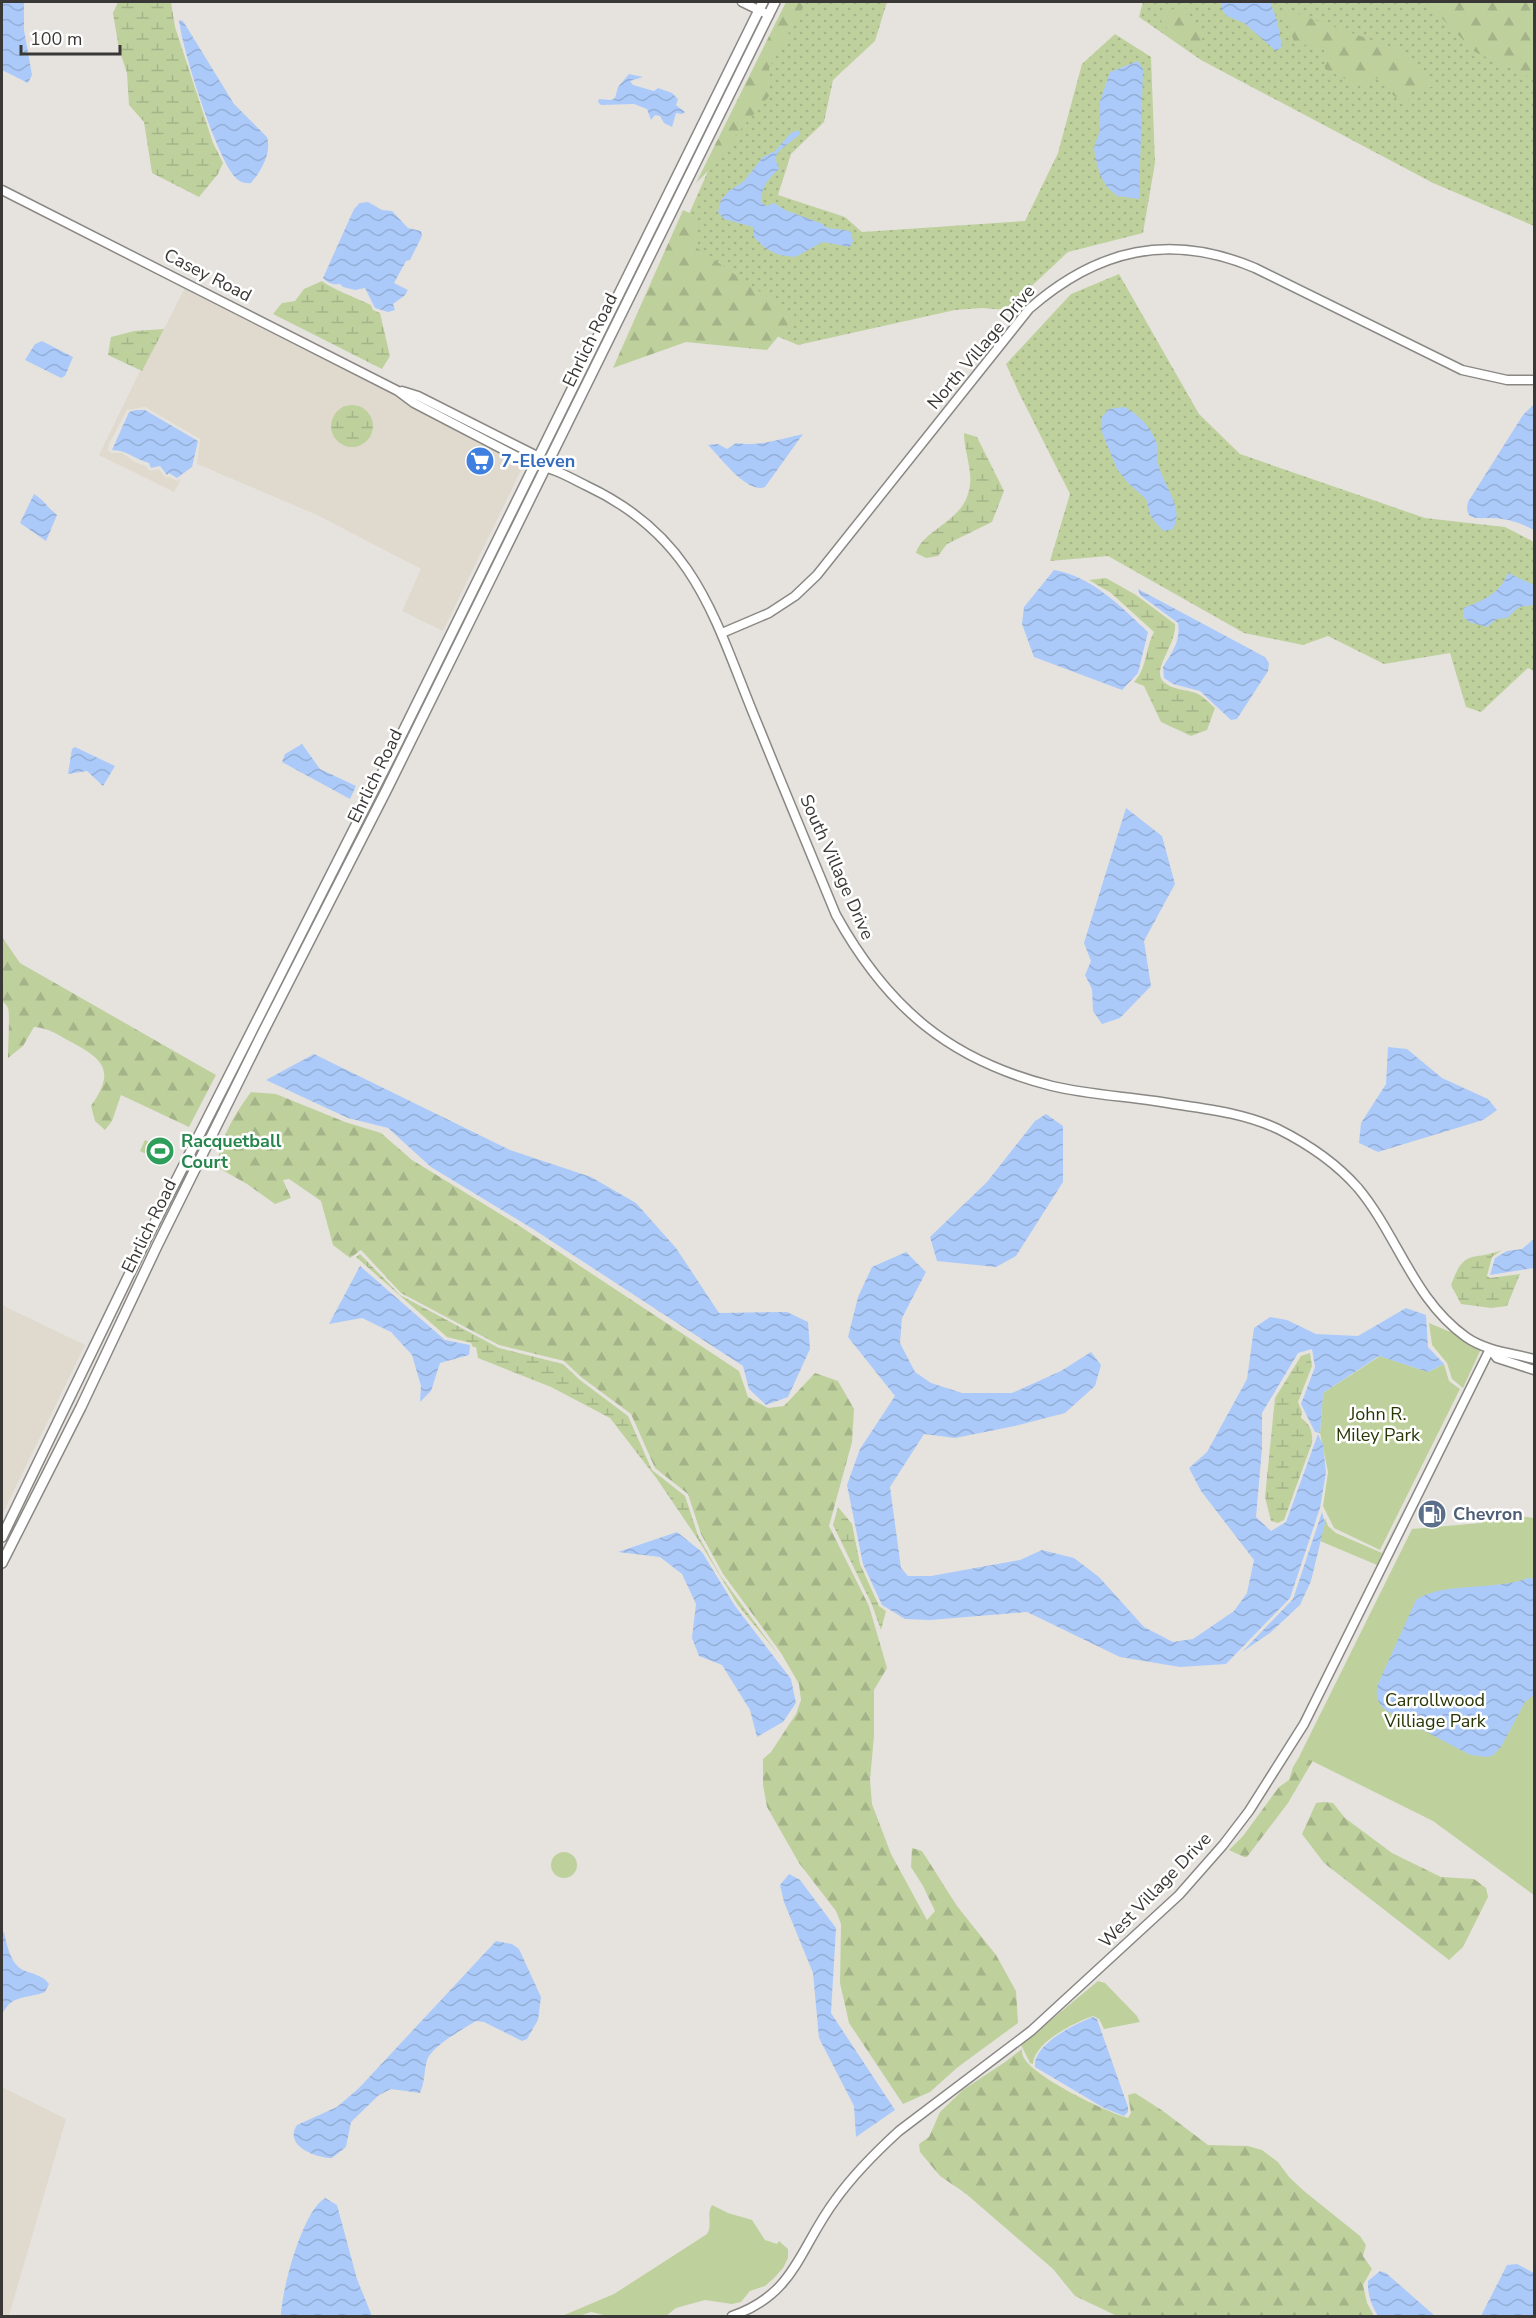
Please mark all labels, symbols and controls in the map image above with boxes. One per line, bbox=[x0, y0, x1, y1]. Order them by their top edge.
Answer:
scale bar bbox=[21, 18, 120, 56]
text: 100 m bbox=[30, 27, 82, 51]
street label: Casey Road bbox=[160, 243, 256, 307]
street label: North Village Drive bbox=[922, 280, 1040, 414]
street label: Ehrlich Road bbox=[557, 289, 623, 391]
supermarket icon: 7-Eleven bbox=[464, 445, 496, 477]
place label: 7-Eleven bbox=[501, 449, 575, 473]
street label: Ehrlich Road bbox=[342, 725, 408, 827]
street label: South Village Drive bbox=[794, 791, 880, 943]
place label: Racquetball Court bbox=[181, 1129, 282, 1174]
sports icon: Racquetball Court bbox=[144, 1135, 176, 1167]
street label: Ehrlich Road bbox=[116, 1175, 182, 1277]
park label: John R. Miley Park bbox=[1336, 1402, 1421, 1447]
fuel station icon: Chevron bbox=[1416, 1498, 1448, 1530]
place label: Chevron bbox=[1453, 1502, 1523, 1526]
park label: Carrollwood Villiage Park bbox=[1383, 1688, 1487, 1733]
street label: West Village Drive bbox=[1094, 1827, 1216, 1953]

